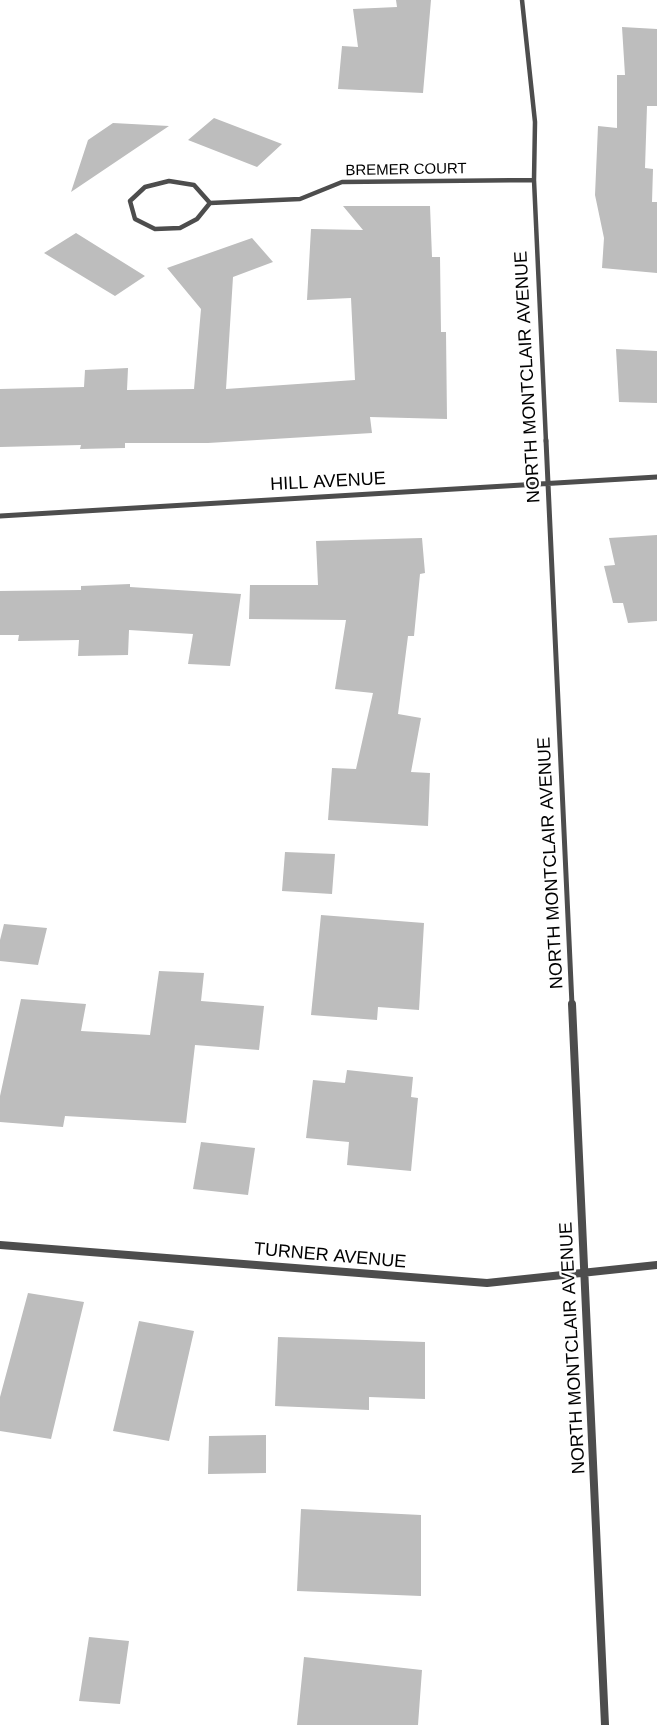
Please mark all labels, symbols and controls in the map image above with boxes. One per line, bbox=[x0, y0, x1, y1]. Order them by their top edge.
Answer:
street label: BREMER COURT bbox=[345, 160, 467, 180]
street label: NORTH MONTCLAIR AVENUE bbox=[511, 250, 545, 504]
street label: HILL AVENUE bbox=[270, 468, 386, 496]
street label: NORTH MONTCLAIR AVENUE bbox=[534, 736, 568, 990]
street label: NORTH MONTCLAIR AVENUE bbox=[556, 1221, 590, 1475]
street label: TURNER AVENUE bbox=[253, 1239, 407, 1273]

